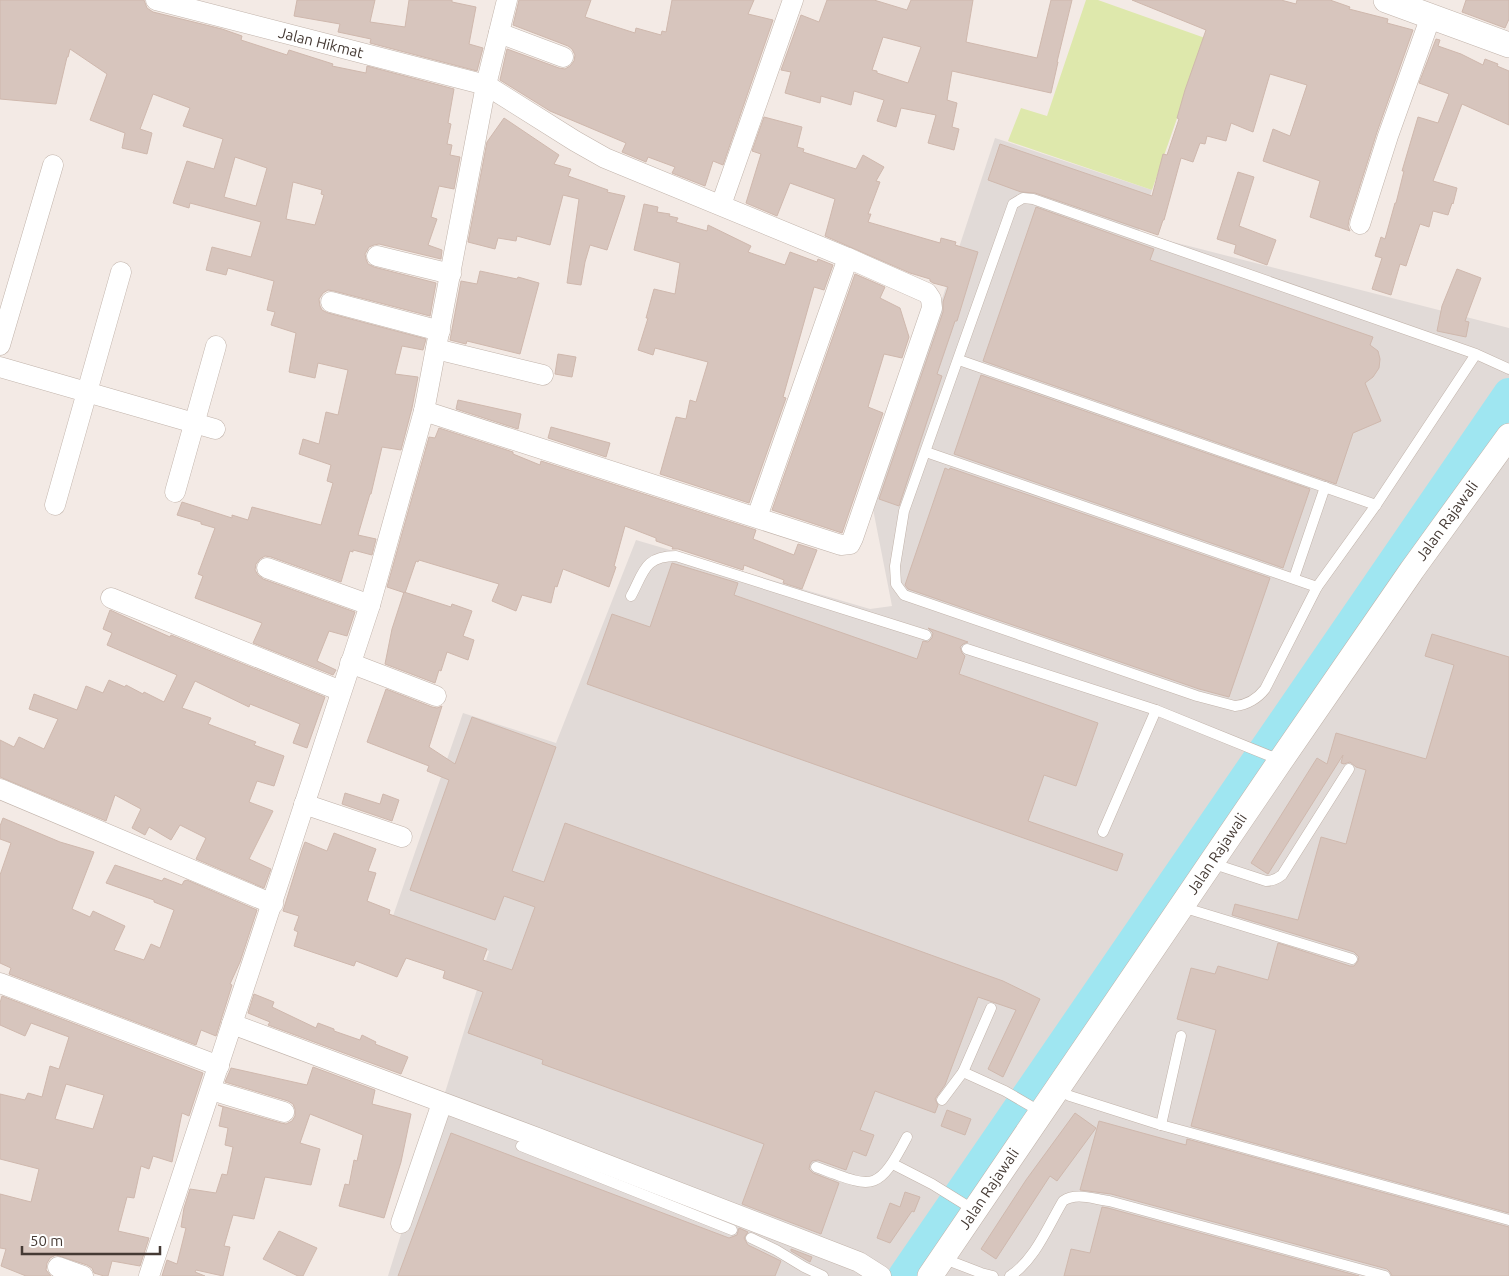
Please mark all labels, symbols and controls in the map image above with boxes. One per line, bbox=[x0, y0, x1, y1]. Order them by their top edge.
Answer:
street label: Jalan Hikmat bbox=[277, 24, 365, 61]
street label: Jalan Rajawali bbox=[1412, 478, 1481, 564]
street label: Jalan Rajawali bbox=[1183, 810, 1250, 897]
street label: Jalan Rajawali bbox=[955, 1145, 1022, 1232]
scale bar bbox=[22, 1224, 160, 1256]
text: 50 m bbox=[30, 1232, 63, 1249]

